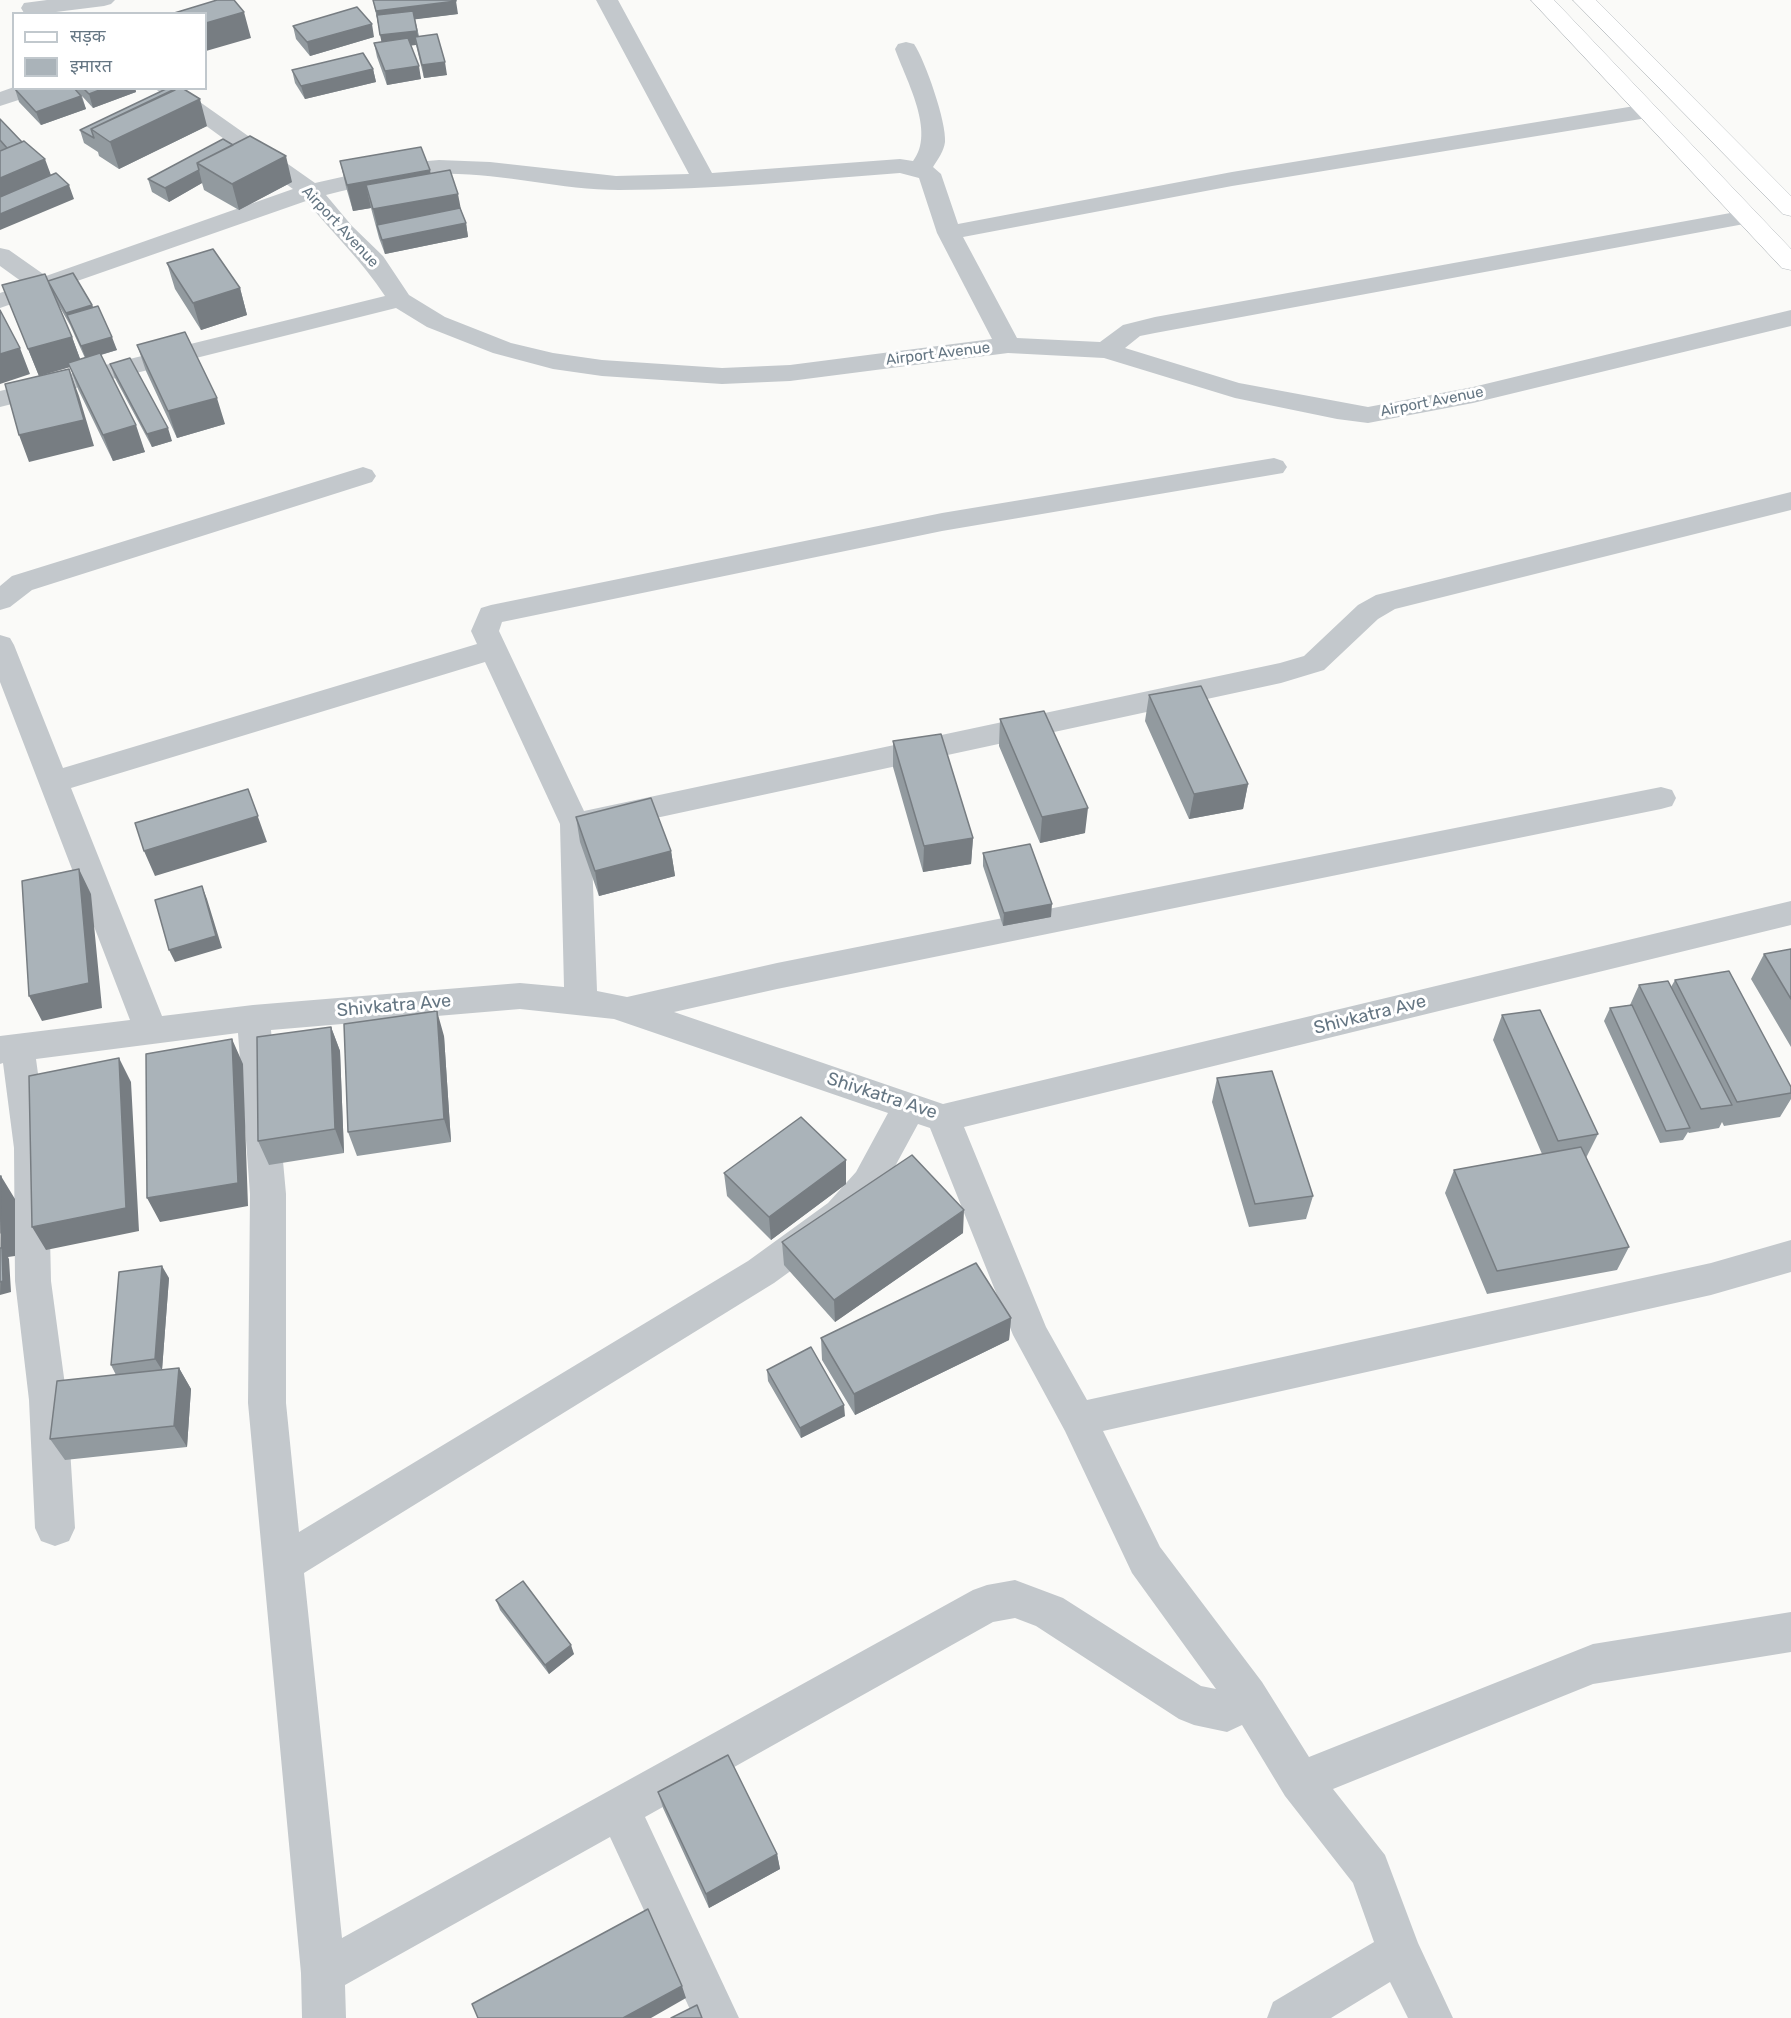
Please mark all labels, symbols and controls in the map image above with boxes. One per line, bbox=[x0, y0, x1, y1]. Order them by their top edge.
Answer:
legend bbox=[12, 12, 207, 90]
text: सड़क bbox=[70, 25, 106, 47]
text: इमारत bbox=[70, 55, 112, 77]
street label: Airport Avenue bbox=[298, 183, 382, 271]
street label: Airport Avenue bbox=[885, 339, 991, 369]
street label: Airport Avenue bbox=[1379, 383, 1485, 421]
street label: Shivkatra Ave bbox=[336, 990, 452, 1022]
street label: Shivkatra Ave bbox=[1312, 991, 1428, 1039]
street label: Shivkatra Ave bbox=[824, 1068, 940, 1124]

